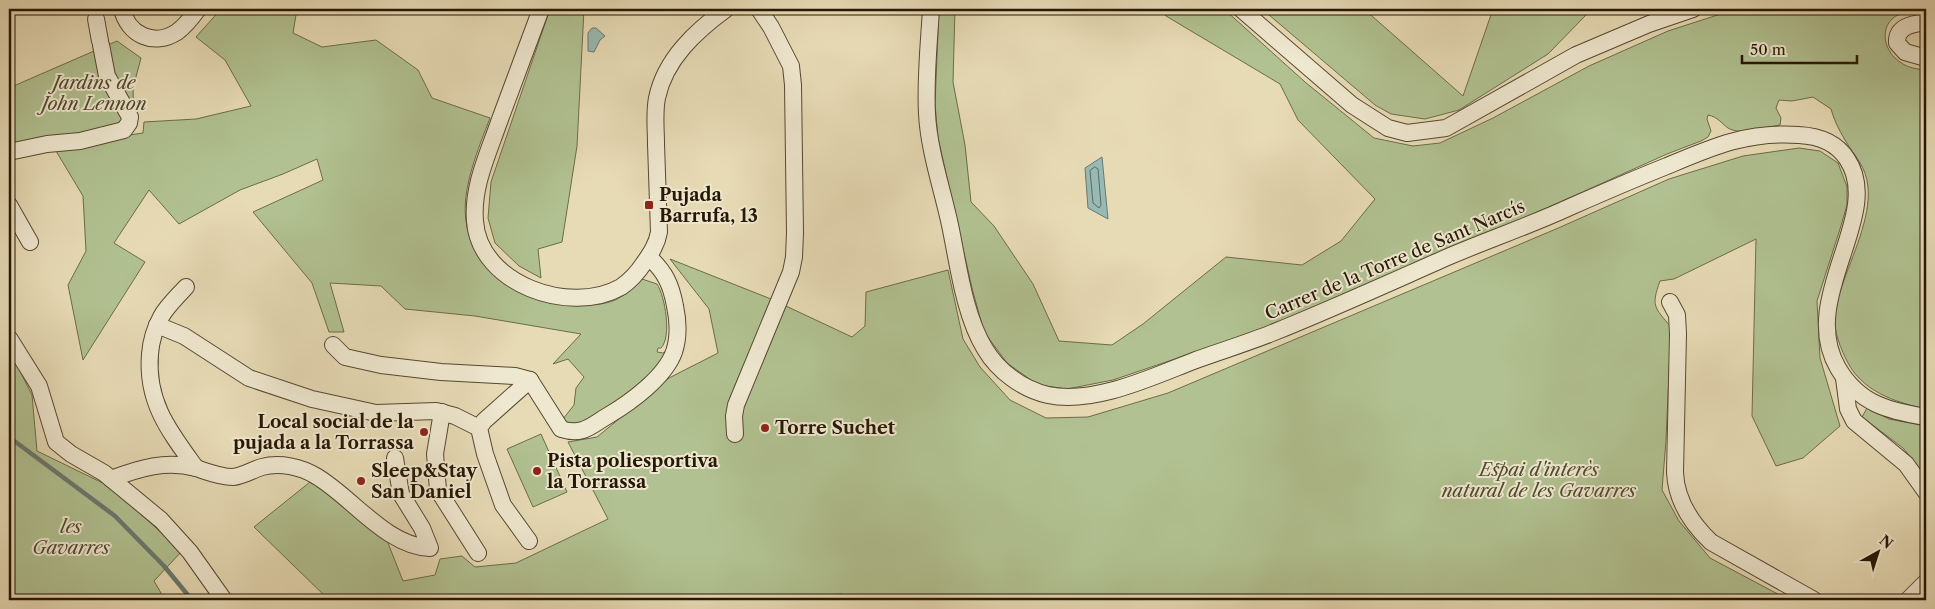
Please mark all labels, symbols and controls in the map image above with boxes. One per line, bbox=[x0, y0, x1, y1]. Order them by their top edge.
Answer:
scale bar bbox=[1742, 32, 1858, 64]
text: 50 m bbox=[1750, 40, 1786, 59]
park label: Jardins de John Lennon bbox=[36, 72, 147, 115]
place label: Pujada Barrufa, 13 bbox=[659, 184, 758, 227]
street label: Carrer de la Torre de Sant Narcís bbox=[1262, 195, 1528, 325]
marker: Pujada Barrufa, 13 bbox=[643, 199, 655, 211]
place label: Local social de la pujada a la Torrassa bbox=[233, 411, 415, 454]
place label: Torre Suchet bbox=[775, 417, 896, 439]
marker: Torre Suchet bbox=[759, 422, 771, 434]
marker: Local social de la pujada a la Torrassa bbox=[418, 426, 430, 438]
place label: Pista poliesportiva la Torrassa bbox=[547, 450, 719, 493]
park label: Espai d'interès natural de les Gavarres bbox=[1441, 459, 1636, 502]
place label: Sleep&Stay San Daniel bbox=[371, 460, 478, 503]
marker: Pista poliesportiva la Torrassa bbox=[531, 465, 543, 477]
marker: Sleep&Stay San Daniel bbox=[355, 475, 367, 487]
park label: les Gavarres bbox=[32, 516, 110, 559]
north arrow bbox=[1852, 526, 1902, 576]
text: N bbox=[1876, 531, 1897, 553]

